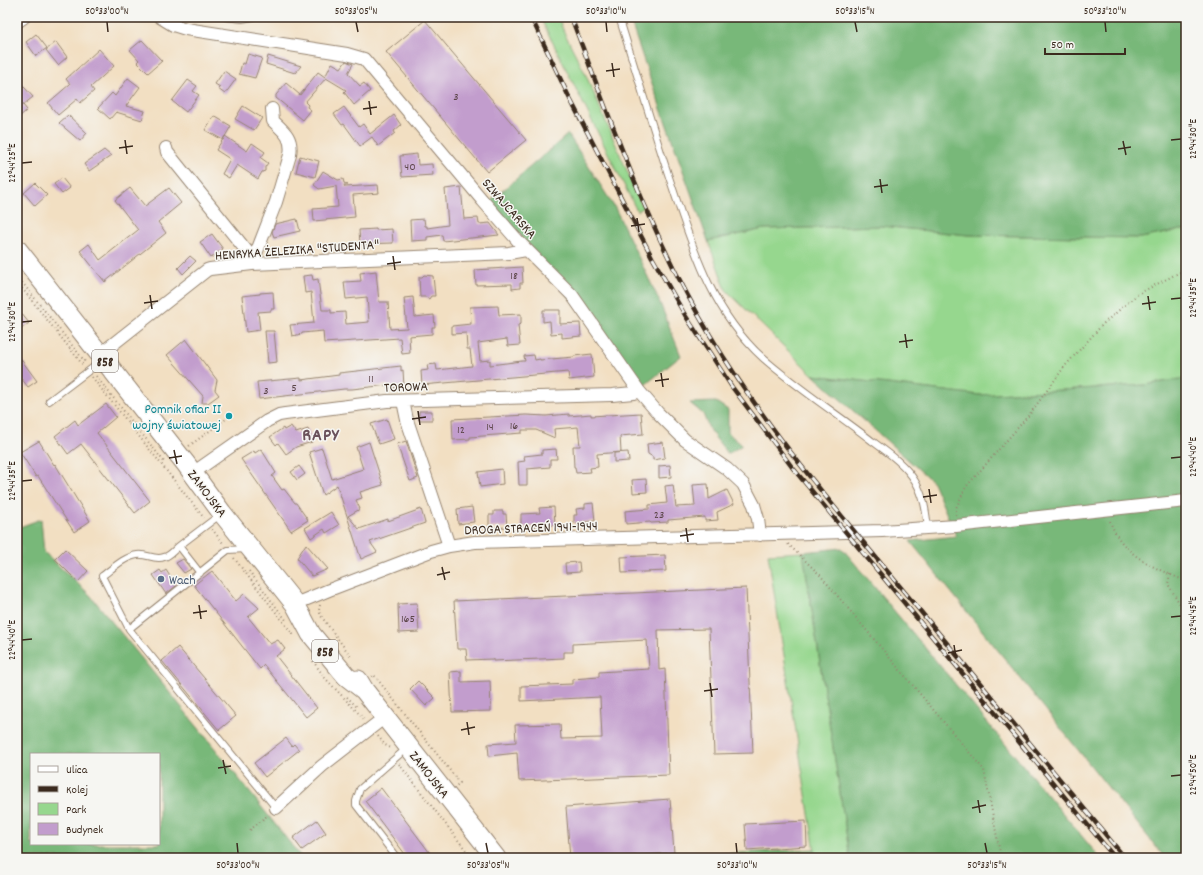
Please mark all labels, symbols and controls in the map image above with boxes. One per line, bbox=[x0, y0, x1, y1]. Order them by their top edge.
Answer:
text: 50°33'00"N bbox=[85, 5, 129, 19]
text: 50°33'05"N bbox=[335, 5, 377, 19]
text: 50°33'10"N bbox=[586, 5, 626, 19]
text: 50°33'15"N bbox=[835, 5, 875, 19]
text: 50°33'20"N bbox=[1084, 5, 1126, 19]
scale bar bbox=[1045, 30, 1125, 56]
text: 50 m bbox=[1051, 37, 1074, 54]
house number: 3 bbox=[453, 89, 459, 106]
text: 22°44'30"E bbox=[1187, 118, 1201, 159]
text: 22°44'25"E bbox=[6, 143, 20, 183]
house number: 40 bbox=[404, 159, 416, 176]
street label: SZWAJCARSKA bbox=[476, 175, 541, 244]
street label: HENRYKA ŻELEZIKA "STUDENTA" bbox=[214, 235, 380, 267]
house number: 18 bbox=[510, 268, 518, 285]
text: 22°44'35"E bbox=[1187, 278, 1201, 318]
text: 22°44'30"E bbox=[6, 301, 20, 342]
road number: 858 bbox=[92, 350, 118, 372]
house number: 11 bbox=[368, 371, 374, 388]
street label: TOROWA bbox=[384, 377, 429, 399]
house number: 5 bbox=[291, 380, 297, 397]
house number: 3 bbox=[263, 383, 269, 400]
place label: Pomnik ofiar II wojny światowej bbox=[132, 400, 222, 436]
marker: Pomnik ofiar II wojny światowej bbox=[224, 411, 234, 421]
house number: 16 bbox=[510, 418, 518, 435]
house number: 14 bbox=[486, 419, 494, 436]
house number: 12 bbox=[457, 422, 465, 439]
district label: RAPY bbox=[302, 424, 340, 449]
text: 22°44'40"E bbox=[1187, 437, 1201, 477]
text: 22°44'35"E bbox=[6, 461, 20, 501]
street label: ZAMOJSKA bbox=[182, 466, 231, 523]
house number: 23 bbox=[654, 507, 664, 524]
street label: DROGA STRACEŃ 1941-1944 bbox=[464, 517, 598, 541]
place label: Wach bbox=[169, 571, 196, 591]
marker: Wach bbox=[156, 574, 166, 584]
text: 22°44'45"E bbox=[1187, 596, 1201, 636]
house number: 165 bbox=[401, 611, 415, 628]
text: 22°44'40"E bbox=[6, 620, 20, 660]
road number: 858 bbox=[312, 640, 338, 662]
street label: ZAMOJSKA bbox=[403, 747, 454, 804]
legend bbox=[30, 753, 160, 845]
text: 22°44'50"E bbox=[1187, 754, 1201, 795]
text: Ulica bbox=[66, 762, 88, 779]
text: Kolej bbox=[66, 782, 88, 799]
text: Park bbox=[66, 802, 87, 819]
text: Budynek bbox=[66, 822, 103, 839]
text: 50°33'00"N bbox=[216, 859, 260, 873]
text: 50°33'05"N bbox=[467, 859, 509, 873]
text: 50°33'10"N bbox=[717, 859, 757, 873]
text: 50°33'15"N bbox=[967, 859, 1007, 873]

